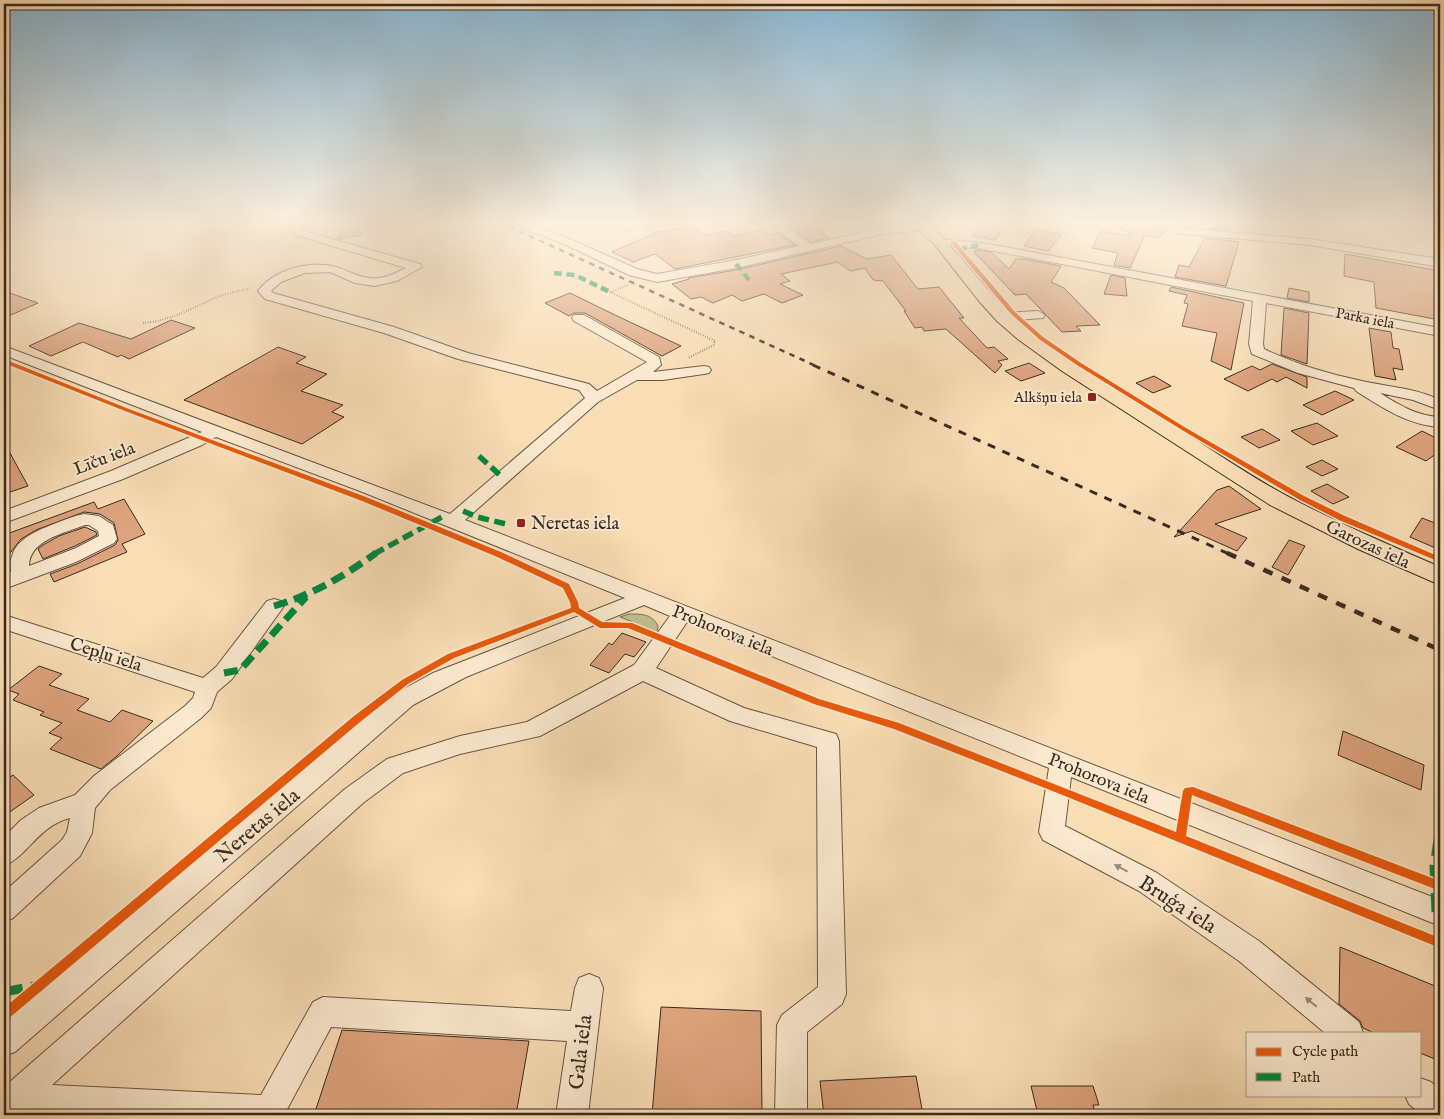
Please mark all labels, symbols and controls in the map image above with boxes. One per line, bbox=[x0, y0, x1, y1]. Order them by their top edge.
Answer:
street label: Parka iela bbox=[1334, 303, 1397, 334]
place label: Alkšņu iela bbox=[1013, 388, 1083, 407]
marker: Alkšņu iela bbox=[1086, 391, 1098, 403]
street label: Līču iela bbox=[70, 437, 139, 482]
place label: Neretas iela bbox=[531, 513, 619, 536]
street label: Garozas iela bbox=[1322, 516, 1413, 575]
marker: Neretas iela bbox=[515, 517, 527, 529]
street label: Prohorova iela bbox=[668, 601, 777, 662]
street label: Cepļu iela bbox=[66, 633, 145, 678]
street label: Prohorova iela bbox=[1044, 749, 1153, 810]
street label: Neretas iela bbox=[210, 782, 307, 870]
one-way arrow bbox=[1114, 864, 1128, 872]
street label: Bruģa iela bbox=[1133, 870, 1222, 941]
one-way arrow bbox=[1304, 996, 1317, 1007]
street label: Gala iela bbox=[564, 1012, 600, 1091]
legend bbox=[1246, 1032, 1422, 1096]
text: Cycle path bbox=[1292, 1042, 1358, 1061]
text: Path bbox=[1292, 1068, 1320, 1087]

